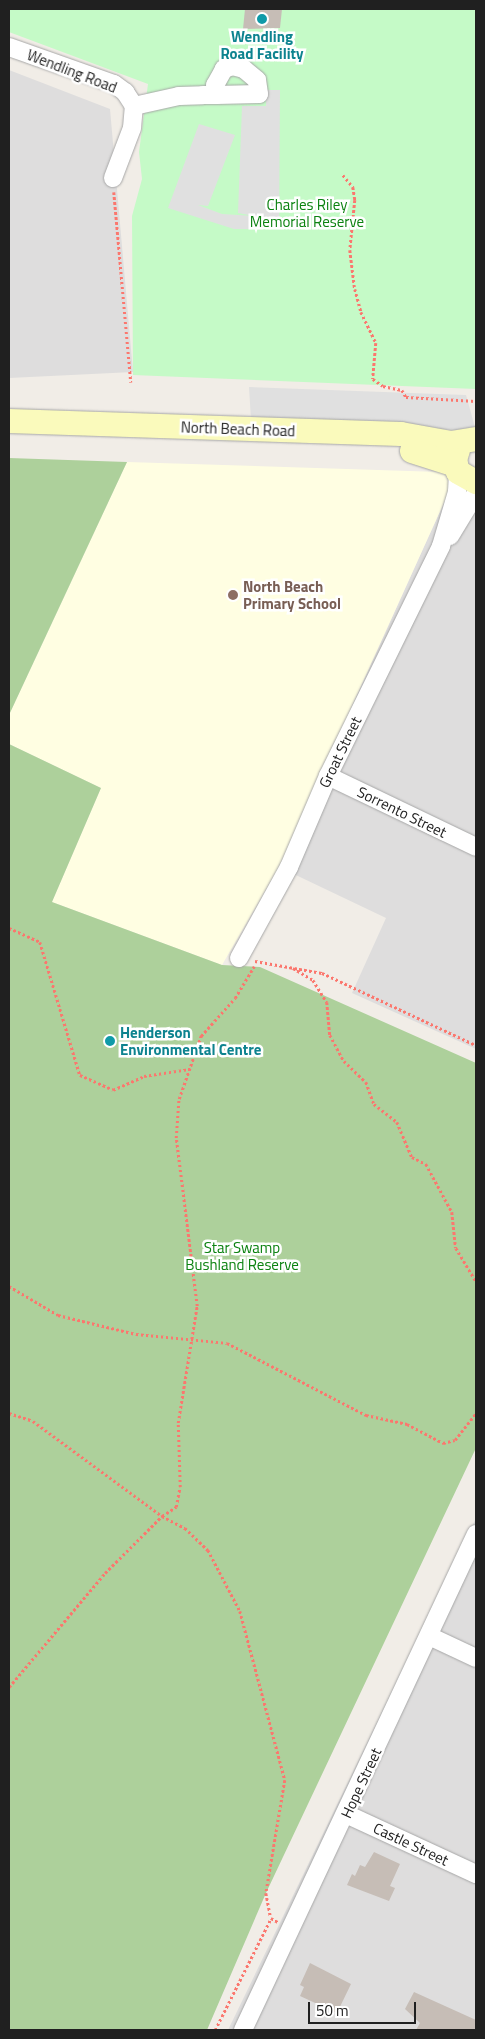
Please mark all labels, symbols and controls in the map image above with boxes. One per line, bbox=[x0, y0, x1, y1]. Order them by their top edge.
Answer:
marker: Wendling Road Facility bbox=[256, 13, 268, 25]
place label: Wendling Road Facility bbox=[220, 27, 304, 62]
street label: Wendling Road bbox=[25, 46, 119, 96]
park label: Charles Riley Memorial Reserve bbox=[250, 195, 364, 230]
street label: North Beach Road bbox=[180, 418, 296, 440]
place label: North Beach Primary School bbox=[243, 577, 341, 612]
marker: North Beach Primary School bbox=[227, 589, 239, 601]
street label: Groat Street bbox=[315, 713, 365, 791]
street label: Sorrento Street bbox=[354, 783, 450, 841]
place label: Henderson Environmental Centre bbox=[120, 1023, 261, 1058]
marker: Henderson Environmental Centre bbox=[104, 1035, 116, 1047]
park label: Star Swamp Bushland Reserve bbox=[185, 1238, 299, 1273]
street label: Hope Street bbox=[337, 1745, 385, 1821]
street label: Castle Street bbox=[371, 1819, 451, 1869]
scale bar bbox=[310, 1992, 418, 2024]
text: 50 m bbox=[316, 1999, 349, 2022]

